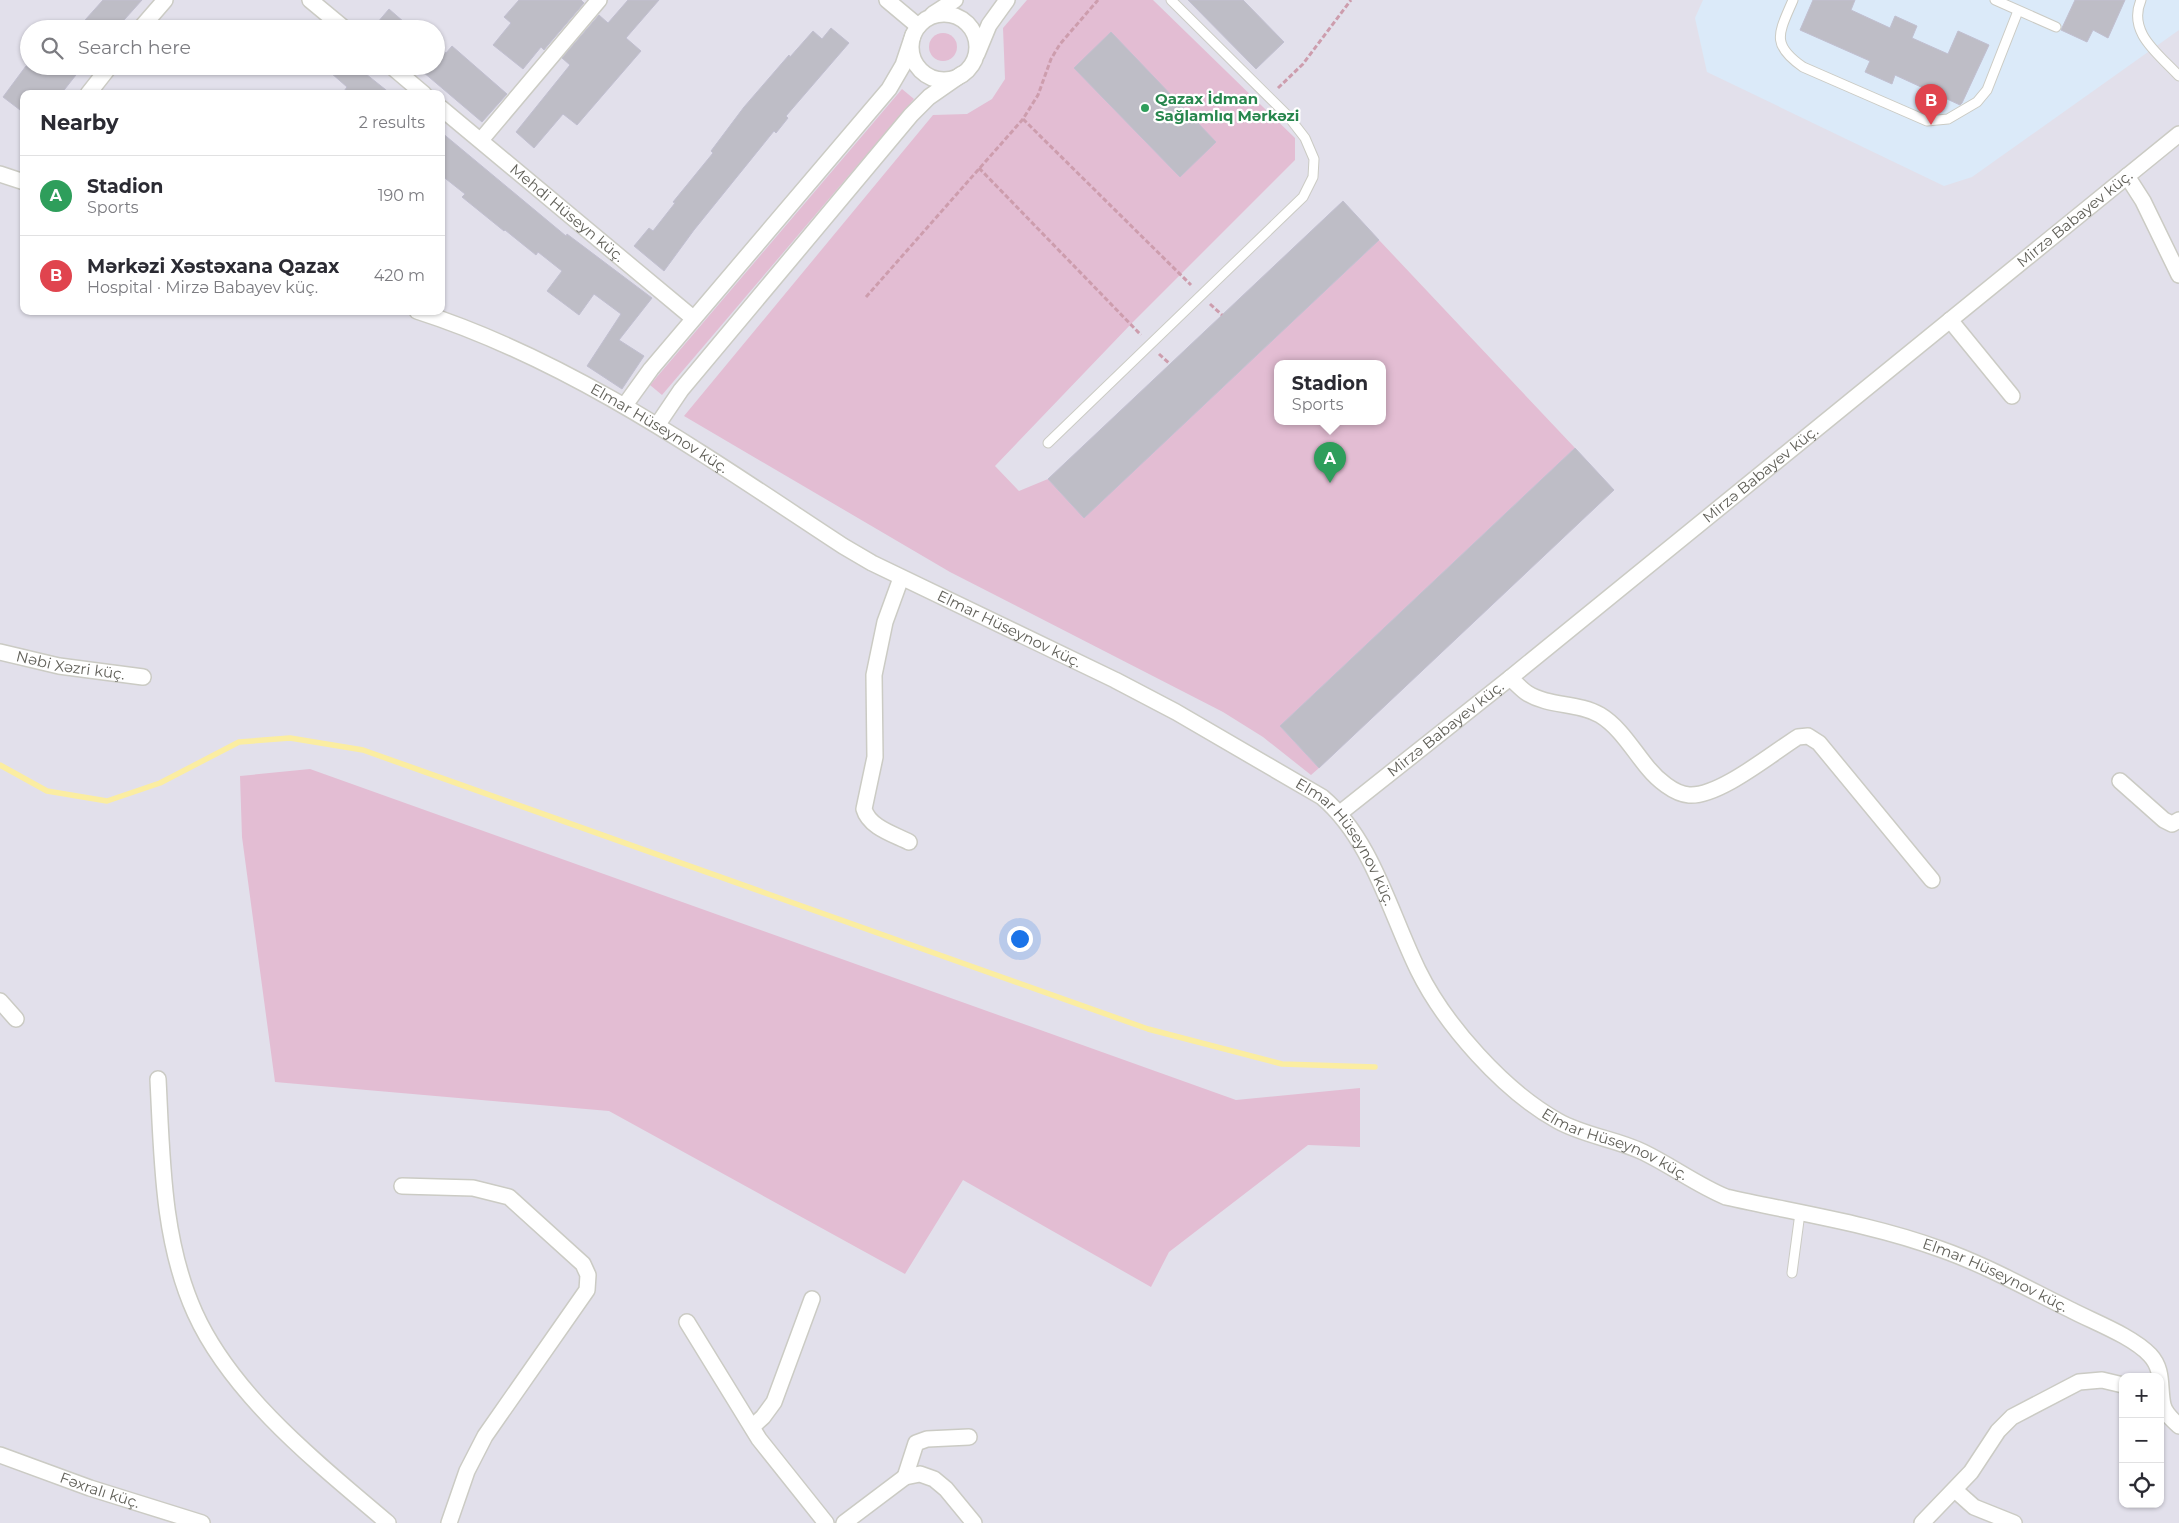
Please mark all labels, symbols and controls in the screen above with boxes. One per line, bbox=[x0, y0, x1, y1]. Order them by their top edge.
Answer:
search box bbox=[20, 20, 445, 75]
icon: search bbox=[38, 34, 66, 62]
text: Search here bbox=[78, 36, 191, 59]
pin: B bbox=[1915, 84, 1947, 125]
place label: Qazax İdman Sağlamlıq Mərkəzi bbox=[1155, 89, 1299, 125]
marker: Qazax İdman Sağlamlıq Mərkəzi bbox=[1139, 102, 1151, 114]
text: Nearby bbox=[40, 110, 119, 135]
text: 2 results bbox=[359, 113, 425, 132]
street label: Mehdi Hüseyn küç. bbox=[506, 159, 628, 266]
street label: Mirzə Babayev küç. bbox=[2013, 166, 2136, 271]
text: Stadion bbox=[87, 175, 163, 198]
text: A bbox=[50, 186, 62, 205]
text: 190 m bbox=[378, 186, 425, 205]
text: Sports bbox=[87, 198, 139, 217]
text: Mərkəzi Xəstəxana Qazax bbox=[87, 255, 339, 278]
text: B bbox=[50, 266, 62, 285]
text: 420 m bbox=[374, 266, 425, 285]
text: Hospital · Mirzə Babayev küç. bbox=[87, 278, 318, 297]
popup bbox=[1274, 360, 1386, 425]
text: Stadion bbox=[1292, 372, 1368, 395]
street label: Elmar Hüseynov küç. bbox=[587, 379, 732, 477]
text: Sports bbox=[1292, 395, 1344, 414]
street label: Mirzə Babayev küç. bbox=[1699, 421, 1822, 527]
pin: A bbox=[1314, 442, 1346, 483]
street label: Elmar Hüseynov küç. bbox=[934, 586, 1085, 671]
street label: Nəbi Xəzri küç. bbox=[14, 646, 126, 684]
street label: Mirzə Babayev küç. bbox=[1383, 677, 1508, 781]
street label: Elmar Hüseynov küç. bbox=[1292, 774, 1399, 908]
your location bbox=[1007, 926, 1033, 952]
street label: Elmar Hüseynov küç. bbox=[1538, 1104, 1692, 1184]
street label: Elmar Hüseynov küç. bbox=[1920, 1234, 2071, 1316]
map controls bbox=[2119, 1373, 2164, 1508]
button: + bbox=[2119, 1373, 2164, 1418]
button: − bbox=[2119, 1418, 2164, 1463]
button: locate bbox=[2119, 1463, 2164, 1508]
street label: Fəxralı küç. bbox=[57, 1468, 142, 1512]

